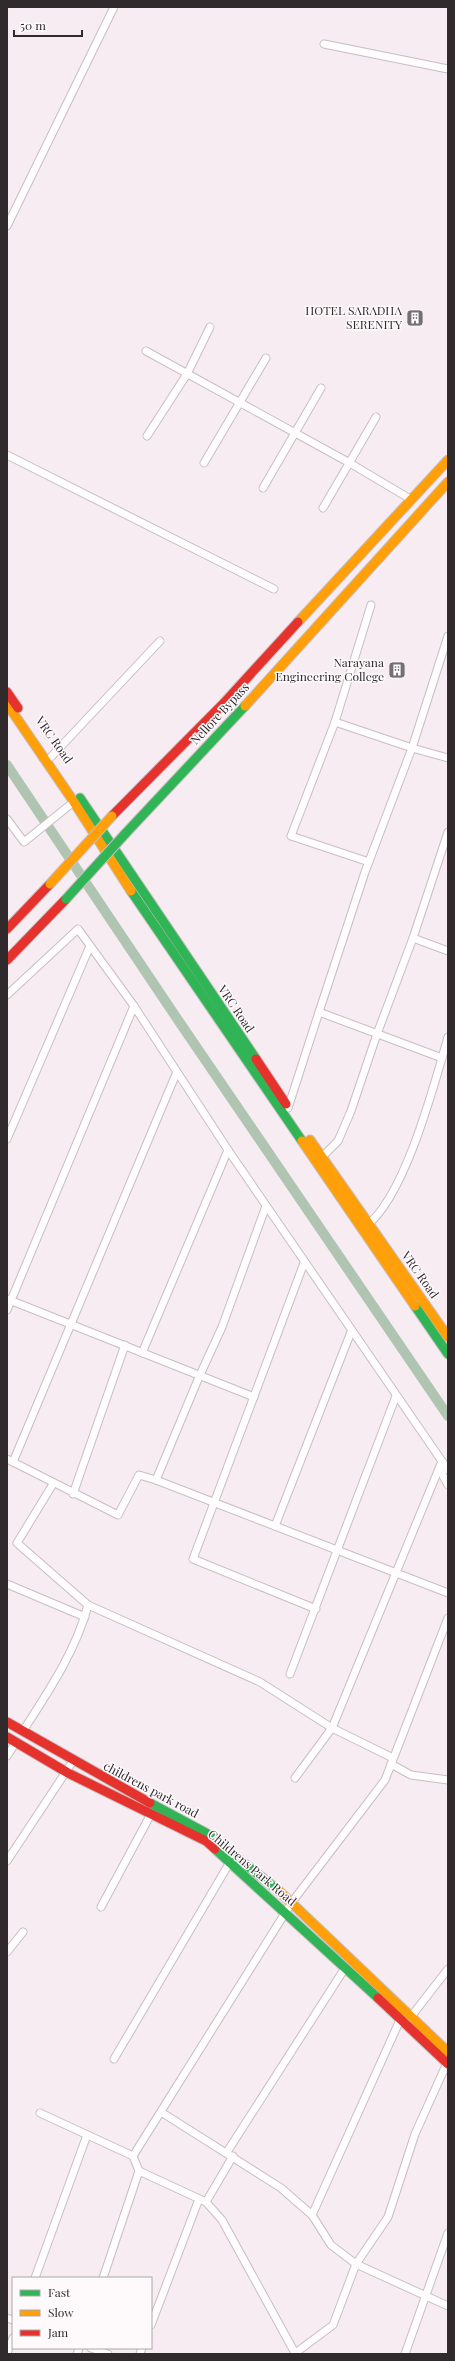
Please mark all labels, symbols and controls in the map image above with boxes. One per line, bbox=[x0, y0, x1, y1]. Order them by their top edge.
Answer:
scale bar bbox=[14, 12, 82, 38]
text: 50 m bbox=[20, 17, 46, 33]
place label: HOTEL SARADHA SERENITY bbox=[305, 302, 403, 332]
building icon: HOTEL SARADHA SERENITY bbox=[405, 308, 425, 328]
place label: Narayana Engineering College bbox=[275, 654, 384, 684]
building icon: Narayana Engineering College bbox=[387, 660, 407, 680]
street label: Nellore Bypass bbox=[187, 679, 252, 748]
street label: VRC Road bbox=[32, 712, 77, 766]
street label: VRC Road bbox=[215, 981, 259, 1035]
street label: VRC Road bbox=[398, 1247, 443, 1301]
street label: childrens park road bbox=[101, 1757, 202, 1821]
street label: Childrens Park Road bbox=[205, 1826, 300, 1909]
legend bbox=[12, 2277, 152, 2349]
text: Fast bbox=[48, 2284, 71, 2300]
text: Slow bbox=[48, 2304, 74, 2320]
text: Jam bbox=[47, 2324, 69, 2340]

